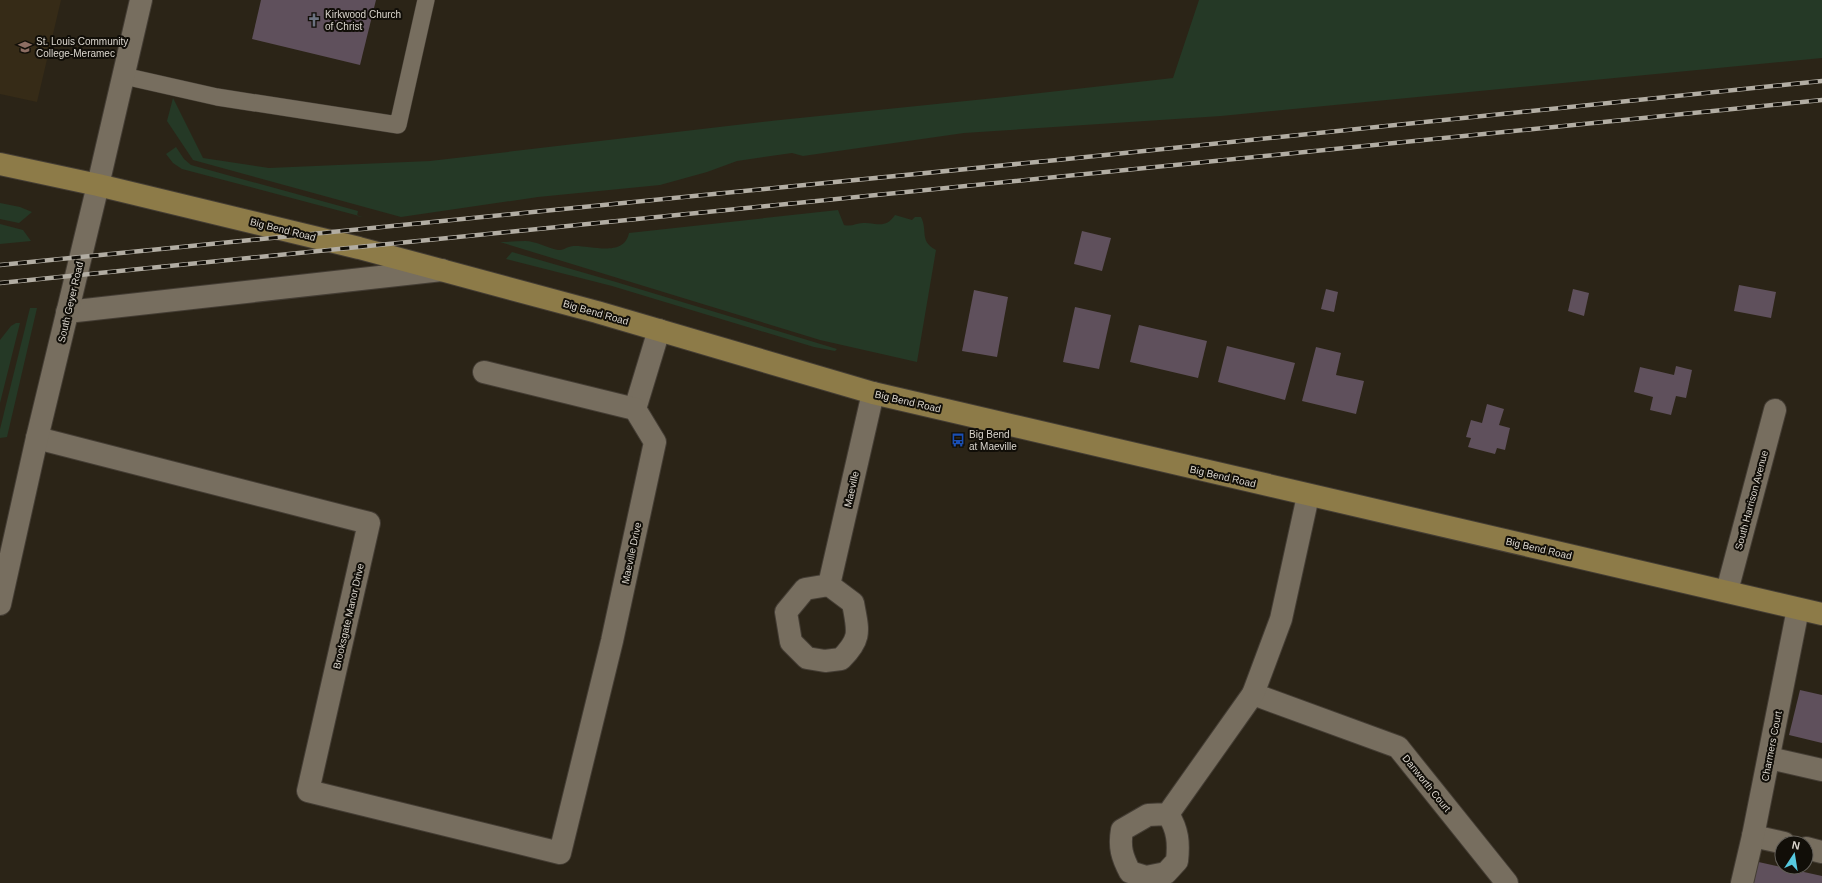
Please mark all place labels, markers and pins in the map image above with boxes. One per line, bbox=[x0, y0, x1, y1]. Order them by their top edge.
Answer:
place label: Kirkwood Church of Christ bbox=[325, 9, 401, 32]
church icon: Kirkwood Church of Christ bbox=[306, 12, 322, 28]
place label: St. Louis Community College-Meramec bbox=[36, 36, 128, 59]
school or university icon: St. Louis Community College-Meramec bbox=[17, 39, 33, 55]
place label: Big Bend at Maeville bbox=[969, 429, 1017, 452]
bus stop icon: Big Bend at Maeville bbox=[950, 432, 966, 448]

